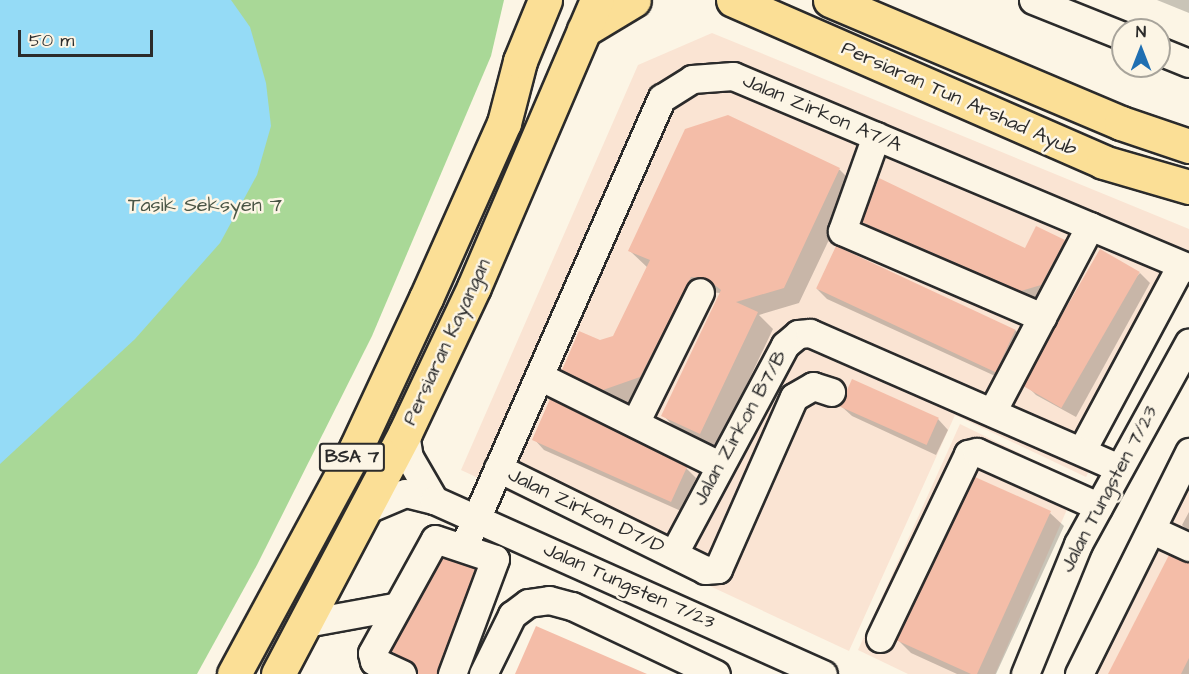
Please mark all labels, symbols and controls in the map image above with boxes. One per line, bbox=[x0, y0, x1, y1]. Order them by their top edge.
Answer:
scale bar bbox=[21, 18, 156, 56]
north arrow bbox=[1111, 18, 1171, 78]
text: N bbox=[1136, 21, 1146, 43]
text: 50 m bbox=[29, 28, 74, 53]
street label: Persiaran Tun Arshad Ayub bbox=[838, 36, 1080, 162]
street label: Jalan Zirkon A7/A bbox=[739, 69, 905, 157]
park label: Tasik Seksyen 7 bbox=[128, 193, 282, 217]
street label: Persiaran Kayangan bbox=[398, 255, 496, 429]
street label: Jalan Zirkon B7/B bbox=[688, 346, 792, 510]
street label: Jalan Tungsten 7/23 bbox=[1055, 402, 1163, 576]
road number: BSA 7 bbox=[318, 442, 386, 472]
street label: Jalan Zirkon D7/D bbox=[504, 463, 668, 559]
street label: Jalan Tungsten 7/23 bbox=[540, 537, 718, 635]

